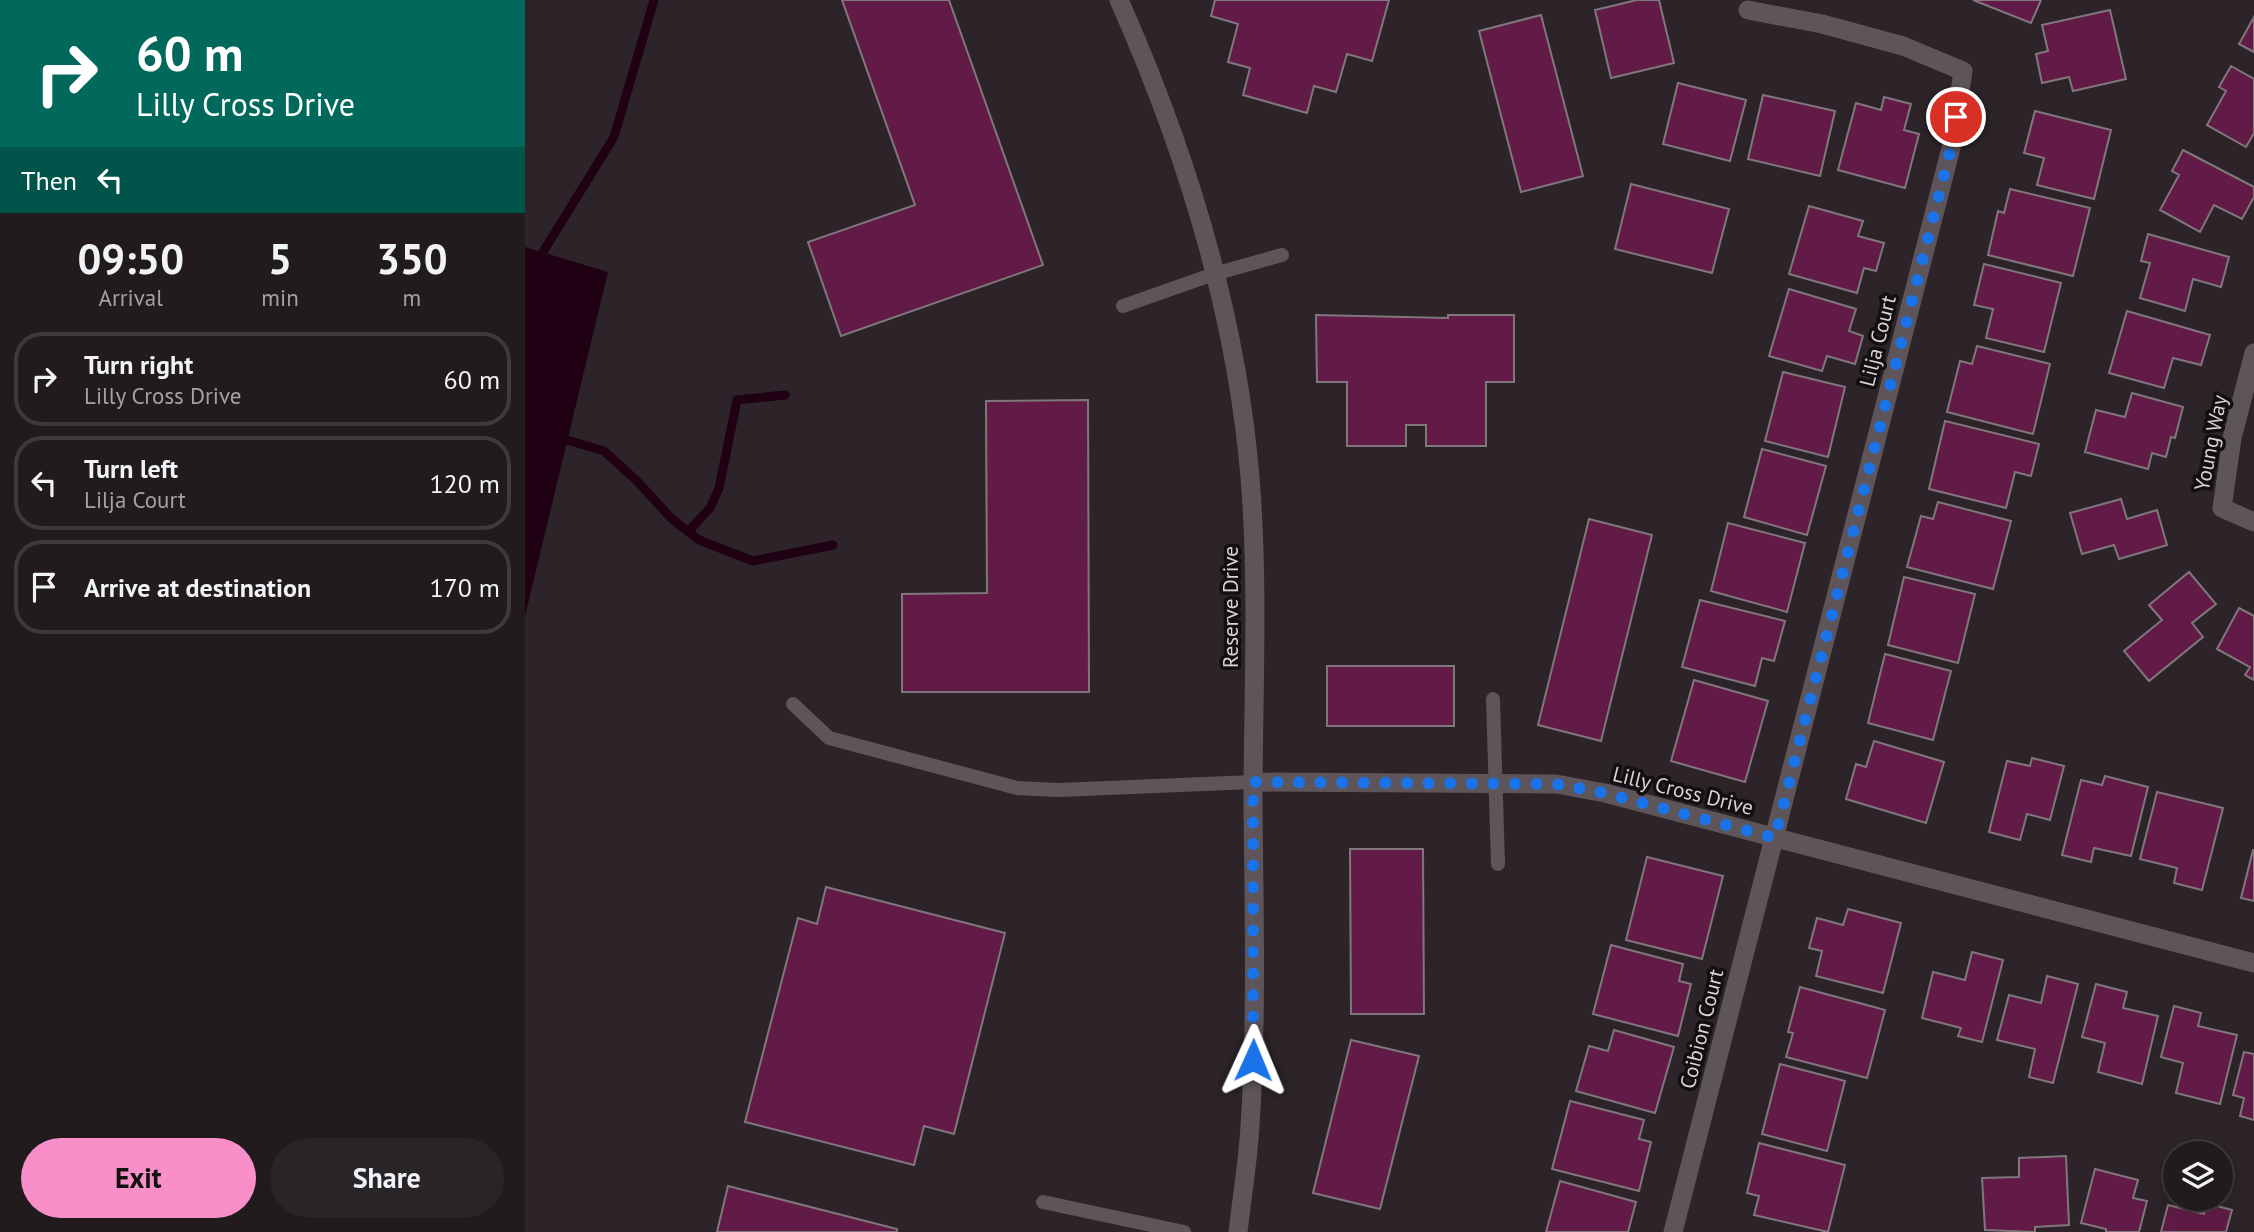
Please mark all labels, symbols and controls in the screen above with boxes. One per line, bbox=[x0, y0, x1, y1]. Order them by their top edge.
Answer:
text: 60 m bbox=[136, 21, 243, 85]
icon: right bbox=[21, 28, 112, 119]
text: Lilly Cross Drive bbox=[136, 83, 355, 125]
pin bbox=[1926, 87, 1986, 147]
icon: arrive bbox=[1937, 98, 1975, 136]
icon: left bbox=[91, 161, 129, 199]
text: Then bbox=[21, 164, 77, 197]
text: 09:50 bbox=[77, 231, 184, 286]
text: 5 bbox=[268, 231, 292, 286]
text: 350 bbox=[376, 231, 448, 286]
text: Arrival bbox=[98, 283, 163, 312]
text: min bbox=[261, 283, 299, 312]
text: m bbox=[403, 283, 421, 312]
street label: Lilja Court bbox=[1853, 293, 1902, 389]
text: Turn right bbox=[84, 348, 193, 381]
icon: right bbox=[25, 360, 63, 398]
text: 60 m bbox=[444, 363, 500, 396]
text: Lilly Cross Drive bbox=[84, 381, 241, 410]
street label: Young Way bbox=[2188, 392, 2233, 493]
text: Turn left bbox=[84, 452, 178, 485]
icon: left bbox=[25, 464, 63, 502]
text: 120 m bbox=[429, 467, 500, 500]
text: Lilja Court bbox=[84, 485, 186, 514]
street label: Reserve Drive bbox=[1217, 546, 1244, 668]
icon: arrive bbox=[25, 568, 63, 606]
text: Arrive at destination bbox=[84, 571, 311, 604]
text: 170 m bbox=[429, 571, 500, 604]
street label: Lilly Cross Drive bbox=[1610, 760, 1756, 821]
street label: Coibion Court bbox=[1674, 966, 1729, 1091]
position arrow bbox=[1216, 1023, 1290, 1097]
button: Exit bbox=[21, 1138, 256, 1218]
button: Share bbox=[270, 1138, 504, 1218]
map controls bbox=[2163, 1141, 2233, 1211]
button: layers bbox=[2163, 1141, 2233, 1211]

